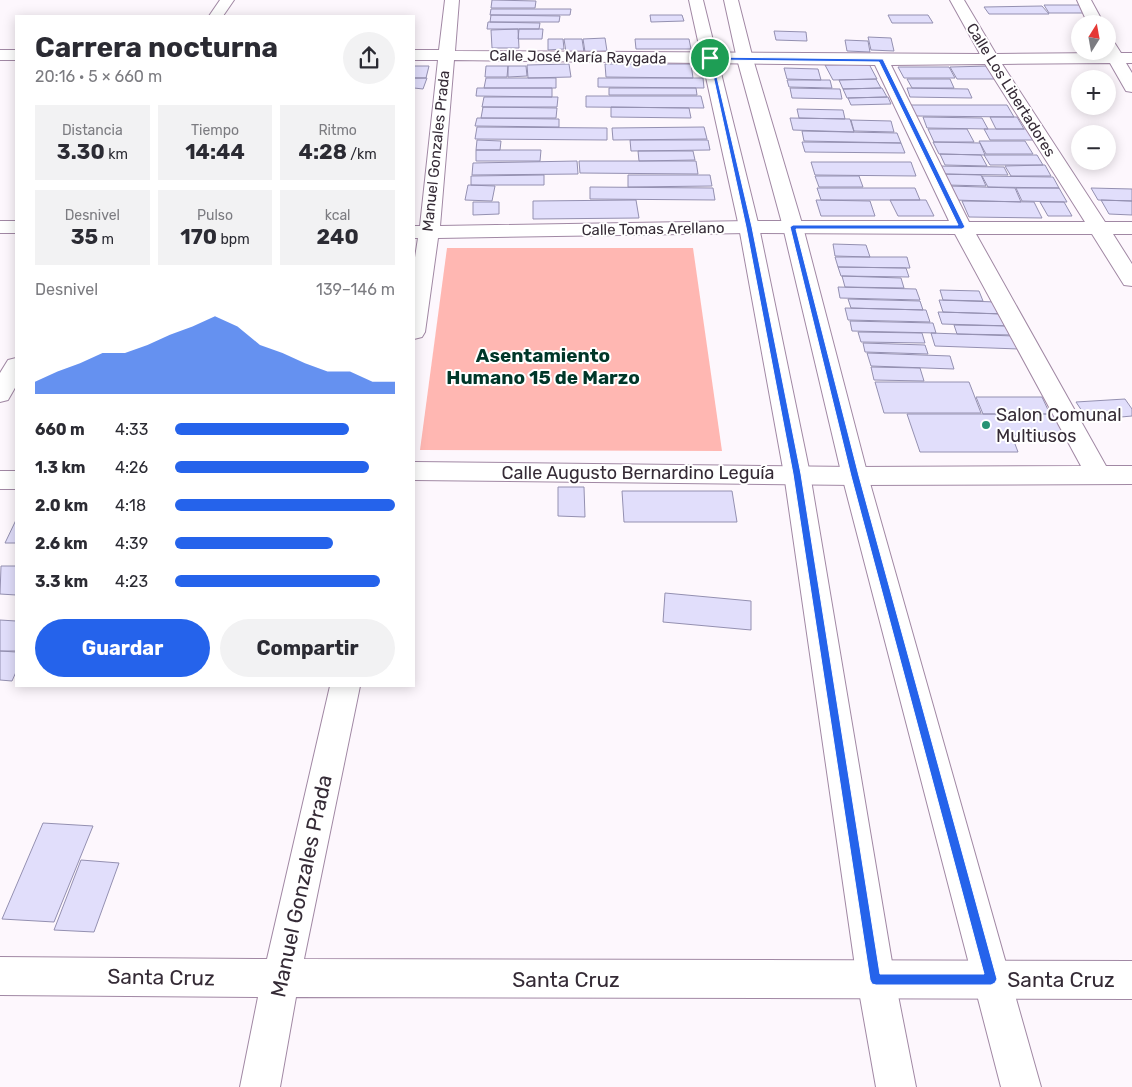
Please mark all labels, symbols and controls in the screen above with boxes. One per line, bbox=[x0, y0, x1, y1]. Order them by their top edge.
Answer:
north arrow bbox=[1071, 15, 1116, 60]
map controls bbox=[1071, 15, 1116, 170]
street label: Calle Los Libertadores bbox=[962, 20, 1060, 160]
text: Carrera nocturna bbox=[35, 31, 278, 64]
button: share bbox=[343, 32, 395, 84]
pin bbox=[689, 37, 731, 79]
icon: arrive bbox=[696, 44, 724, 72]
street label: Calle José María Raygada bbox=[489, 46, 667, 68]
text: 20:16 · 5 × 660 m bbox=[35, 67, 162, 86]
street label: Manuel Gonzales Prada bbox=[419, 70, 453, 232]
button: + bbox=[1071, 70, 1116, 115]
text: Distancia bbox=[62, 122, 123, 139]
text: Tiempo bbox=[191, 122, 239, 139]
text: Ritmo bbox=[318, 122, 357, 139]
button: − bbox=[1071, 125, 1116, 170]
text: 3.30 bbox=[57, 139, 105, 164]
text: 14:44 bbox=[185, 139, 245, 164]
text: 4:28 bbox=[299, 139, 347, 164]
text: km bbox=[105, 146, 128, 163]
text: /km bbox=[347, 146, 377, 163]
text: Desnivel bbox=[65, 207, 120, 224]
text: Pulso bbox=[197, 207, 233, 224]
text: kcal bbox=[325, 207, 351, 224]
street label: Calle Tomas Arellano bbox=[581, 219, 725, 239]
text: 35 bbox=[71, 224, 98, 249]
text: 170 bbox=[180, 224, 217, 249]
text: 240 bbox=[317, 224, 359, 249]
text: m bbox=[98, 231, 114, 248]
text: bpm bbox=[217, 231, 250, 248]
text: Desnivel bbox=[35, 280, 98, 299]
text: 139–146 m bbox=[316, 280, 395, 299]
district label: Asentamiento Humano 15 de Marzo bbox=[446, 344, 640, 389]
place label: Salon Comunal Multiusos bbox=[996, 404, 1122, 447]
marker: Salon Comunal Multiusos bbox=[980, 419, 992, 431]
text: 660 m bbox=[35, 420, 85, 439]
text: 4:33 bbox=[115, 420, 148, 439]
text: 1.3 km bbox=[35, 458, 85, 477]
text: 4:26 bbox=[115, 458, 148, 477]
street label: Calle Augusto Bernardino Leguía bbox=[501, 462, 775, 484]
text: 2.0 km bbox=[35, 496, 88, 515]
text: 4:18 bbox=[115, 496, 146, 515]
text: 2.6 km bbox=[35, 534, 88, 553]
text: 4:39 bbox=[115, 534, 148, 553]
text: 3.3 km bbox=[35, 572, 88, 591]
text: 4:23 bbox=[115, 572, 148, 591]
button: Guardar bbox=[35, 619, 210, 677]
button: Compartir bbox=[220, 619, 395, 677]
street label: Manuel Gonzales Prada bbox=[265, 773, 337, 999]
street label: Santa Cruz bbox=[107, 964, 215, 990]
street label: Santa Cruz bbox=[512, 967, 620, 992]
street label: Santa Cruz bbox=[1007, 967, 1115, 992]

